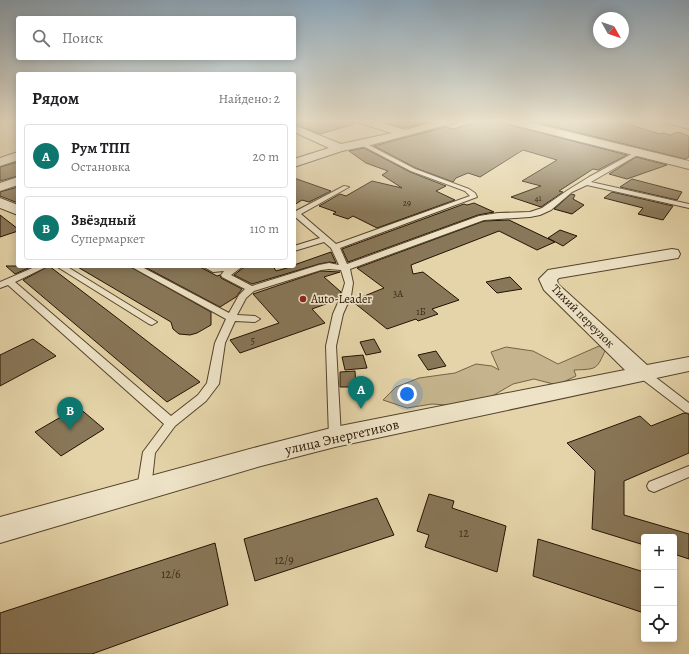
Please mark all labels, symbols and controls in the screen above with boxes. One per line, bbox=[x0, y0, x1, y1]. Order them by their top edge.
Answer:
north arrow bbox=[593, 12, 629, 48]
search box bbox=[16, 16, 296, 60]
icon: search bbox=[30, 27, 52, 49]
text: Поиск bbox=[62, 28, 103, 48]
text: Рядом bbox=[32, 87, 79, 110]
text: Найдено: 2 bbox=[219, 90, 280, 107]
text: Рум ТПП bbox=[71, 138, 130, 158]
text: A bbox=[42, 148, 50, 165]
text: 20 m bbox=[253, 148, 279, 165]
text: Остановка bbox=[71, 158, 130, 175]
house number: 41 bbox=[534, 192, 542, 204]
house number: 29 bbox=[403, 197, 411, 209]
text: Звёздный bbox=[71, 210, 136, 230]
text: B bbox=[42, 220, 50, 237]
text: 110 m bbox=[250, 220, 279, 237]
text: Супермаркет bbox=[71, 230, 145, 247]
street label: Тихий переулок bbox=[548, 281, 618, 351]
house number: 3А bbox=[393, 287, 403, 300]
place label: Auto-Leader bbox=[310, 291, 372, 307]
marker: Auto-Leader bbox=[298, 294, 308, 304]
house number: 1Б bbox=[416, 305, 426, 318]
house number: 5 bbox=[251, 334, 255, 347]
pin: A bbox=[348, 376, 374, 409]
your location bbox=[397, 384, 417, 404]
pin: B bbox=[57, 397, 83, 430]
street label: улица Энергетиков bbox=[282, 415, 401, 460]
house number: 12 bbox=[459, 525, 469, 541]
map controls bbox=[641, 534, 677, 642]
button: + bbox=[641, 534, 677, 570]
house number: 12/9 bbox=[274, 552, 294, 568]
house number: 12/6 bbox=[161, 566, 181, 582]
button: − bbox=[641, 570, 677, 606]
button: locate bbox=[641, 606, 677, 642]

